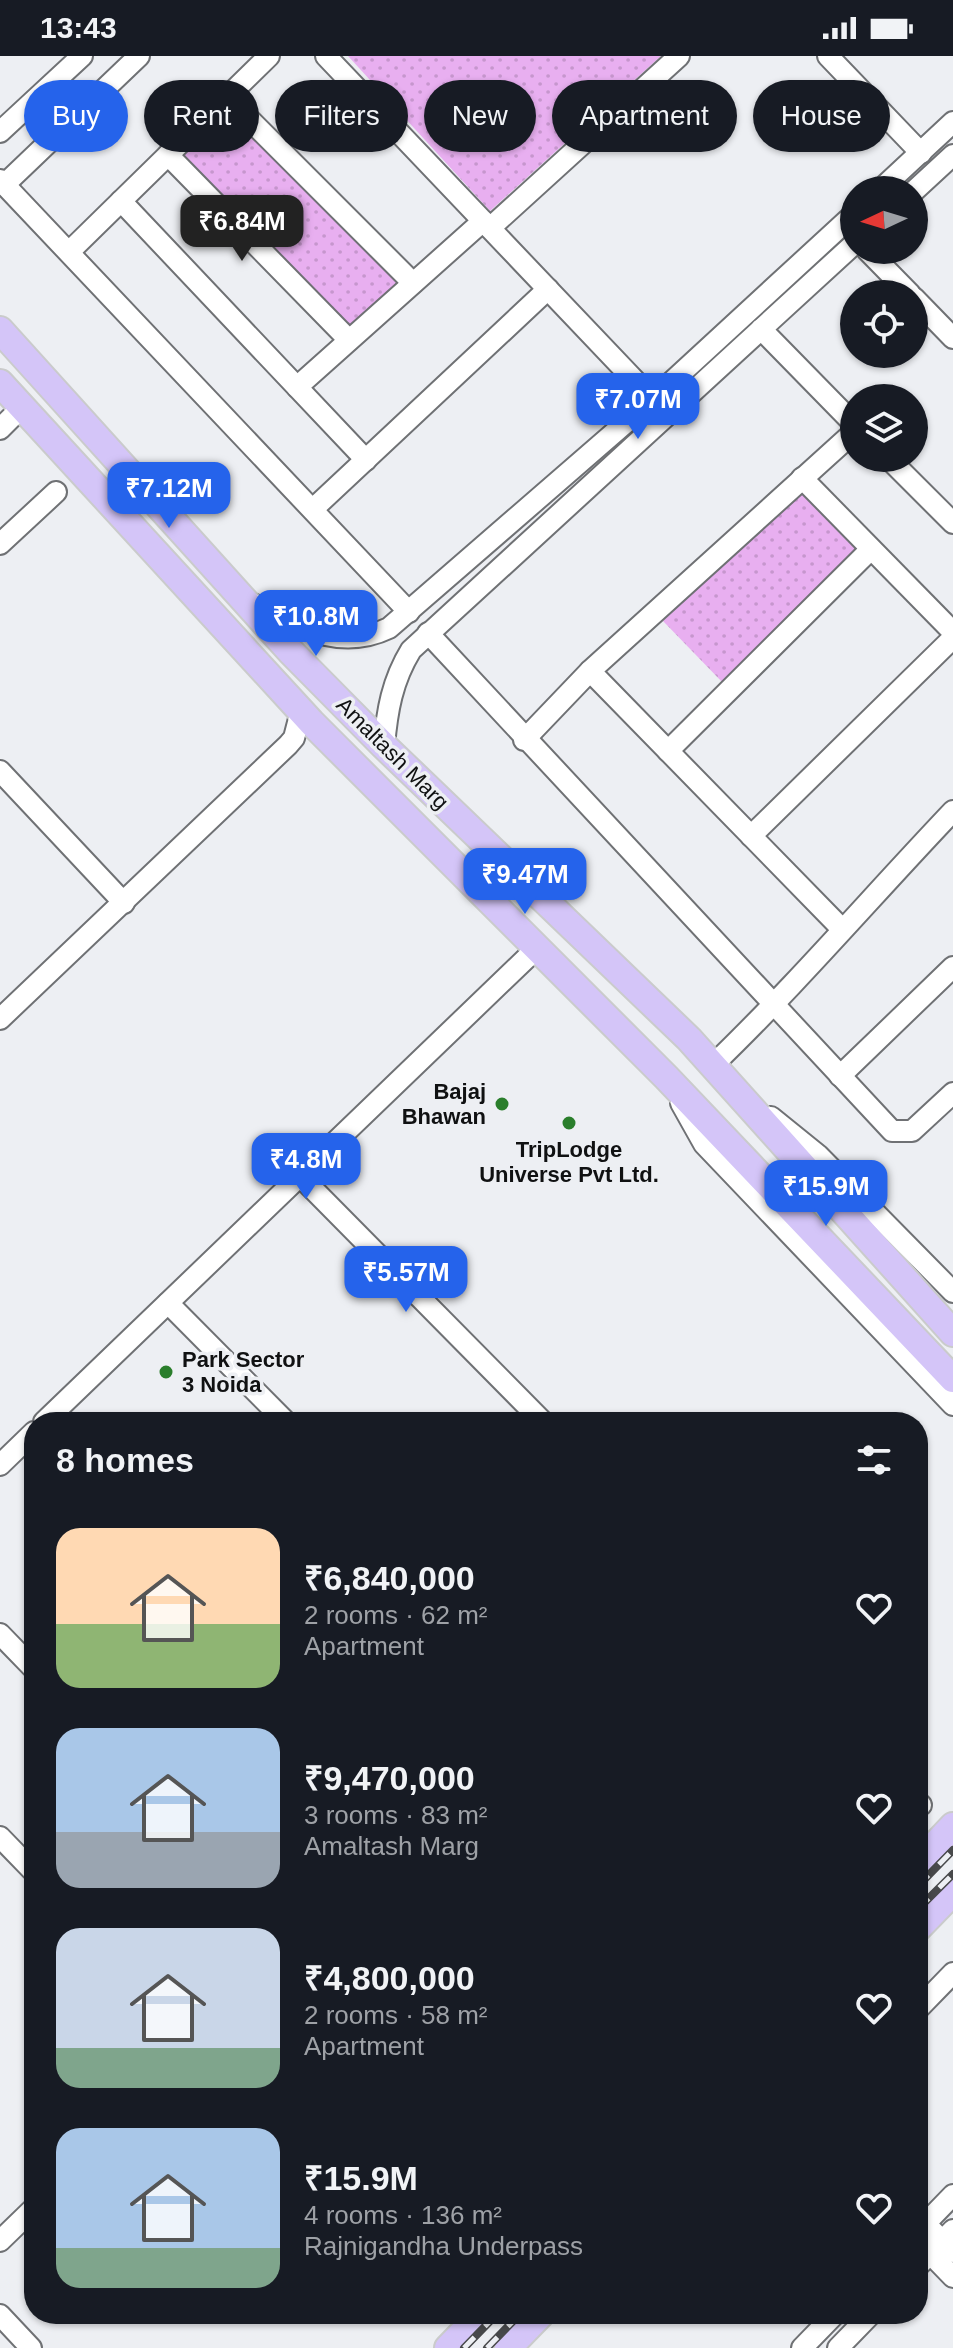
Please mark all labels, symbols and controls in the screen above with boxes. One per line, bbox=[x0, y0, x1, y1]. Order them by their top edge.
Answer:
text: 13:43 bbox=[40, 11, 117, 44]
chip: Buy bbox=[24, 80, 128, 152]
chip: Rent bbox=[144, 80, 259, 152]
chip: Filters bbox=[275, 80, 408, 152]
chip: New bbox=[424, 80, 536, 152]
chip: Apartment bbox=[552, 80, 737, 152]
chip: House bbox=[753, 80, 890, 152]
north arrow bbox=[840, 176, 928, 264]
map controls bbox=[840, 176, 928, 472]
pin: ₹6.84M bbox=[177, 195, 307, 263]
text: ₹6.84M bbox=[198, 206, 286, 236]
button: locate bbox=[840, 280, 928, 368]
pin: ₹7.07M bbox=[573, 373, 703, 441]
text: ₹7.07M bbox=[594, 384, 682, 414]
button: layers bbox=[840, 384, 928, 472]
pin: ₹7.12M bbox=[104, 462, 234, 530]
text: ₹7.12M bbox=[125, 473, 213, 503]
pin: ₹10.8M bbox=[251, 590, 381, 658]
text: ₹10.8M bbox=[272, 601, 360, 631]
street label: Amaltash Marg bbox=[331, 692, 454, 815]
pin: ₹9.47M bbox=[460, 848, 590, 916]
text: ₹9.47M bbox=[481, 859, 569, 889]
place label: Bajaj Bhawan bbox=[402, 1079, 486, 1129]
marker: Bajaj Bhawan bbox=[493, 1095, 511, 1113]
marker: TripLodge Universe Pvt Ltd. bbox=[560, 1114, 578, 1132]
pin: ₹4.8M bbox=[250, 1133, 362, 1201]
place label: TripLodge Universe Pvt Ltd. bbox=[479, 1137, 659, 1187]
text: ₹4.8M bbox=[270, 1144, 342, 1174]
pin: ₹15.9M bbox=[761, 1160, 891, 1228]
text: ₹15.9M bbox=[782, 1171, 870, 1201]
pin: ₹5.57M bbox=[341, 1246, 471, 1314]
text: ₹5.57M bbox=[362, 1257, 450, 1287]
place label: Park Sector 3 Noida bbox=[182, 1347, 305, 1397]
marker: Park Sector 3 Noida bbox=[157, 1363, 175, 1381]
icon: filters bbox=[852, 1438, 896, 1482]
text: 8 homes bbox=[56, 1441, 194, 1479]
text: ₹6,840,000 bbox=[304, 1559, 475, 1597]
icon: home bbox=[120, 1560, 216, 1656]
icon: heart bbox=[852, 1586, 896, 1630]
text: 2 rooms · 62 m² bbox=[304, 1600, 488, 1630]
text: Apartment bbox=[304, 1631, 424, 1661]
text: ₹9,470,000 bbox=[304, 1759, 475, 1797]
icon: home bbox=[120, 1760, 216, 1856]
icon: heart bbox=[852, 1786, 896, 1830]
text: 3 rooms · 83 m² bbox=[304, 1800, 488, 1830]
text: Amaltash Marg bbox=[304, 1831, 479, 1861]
text: ₹4,800,000 bbox=[304, 1959, 475, 1997]
icon: home bbox=[120, 1960, 216, 2056]
icon: heart bbox=[852, 1986, 896, 2030]
text: 2 rooms · 58 m² bbox=[304, 2000, 488, 2030]
text: Apartment bbox=[304, 2031, 424, 2061]
text: ₹15.9M bbox=[304, 2159, 418, 2197]
icon: home bbox=[120, 2160, 216, 2256]
icon: heart bbox=[852, 2186, 896, 2230]
text: 4 rooms · 136 m² bbox=[304, 2200, 502, 2230]
text: Rajnigandha Underpass bbox=[304, 2231, 583, 2261]

